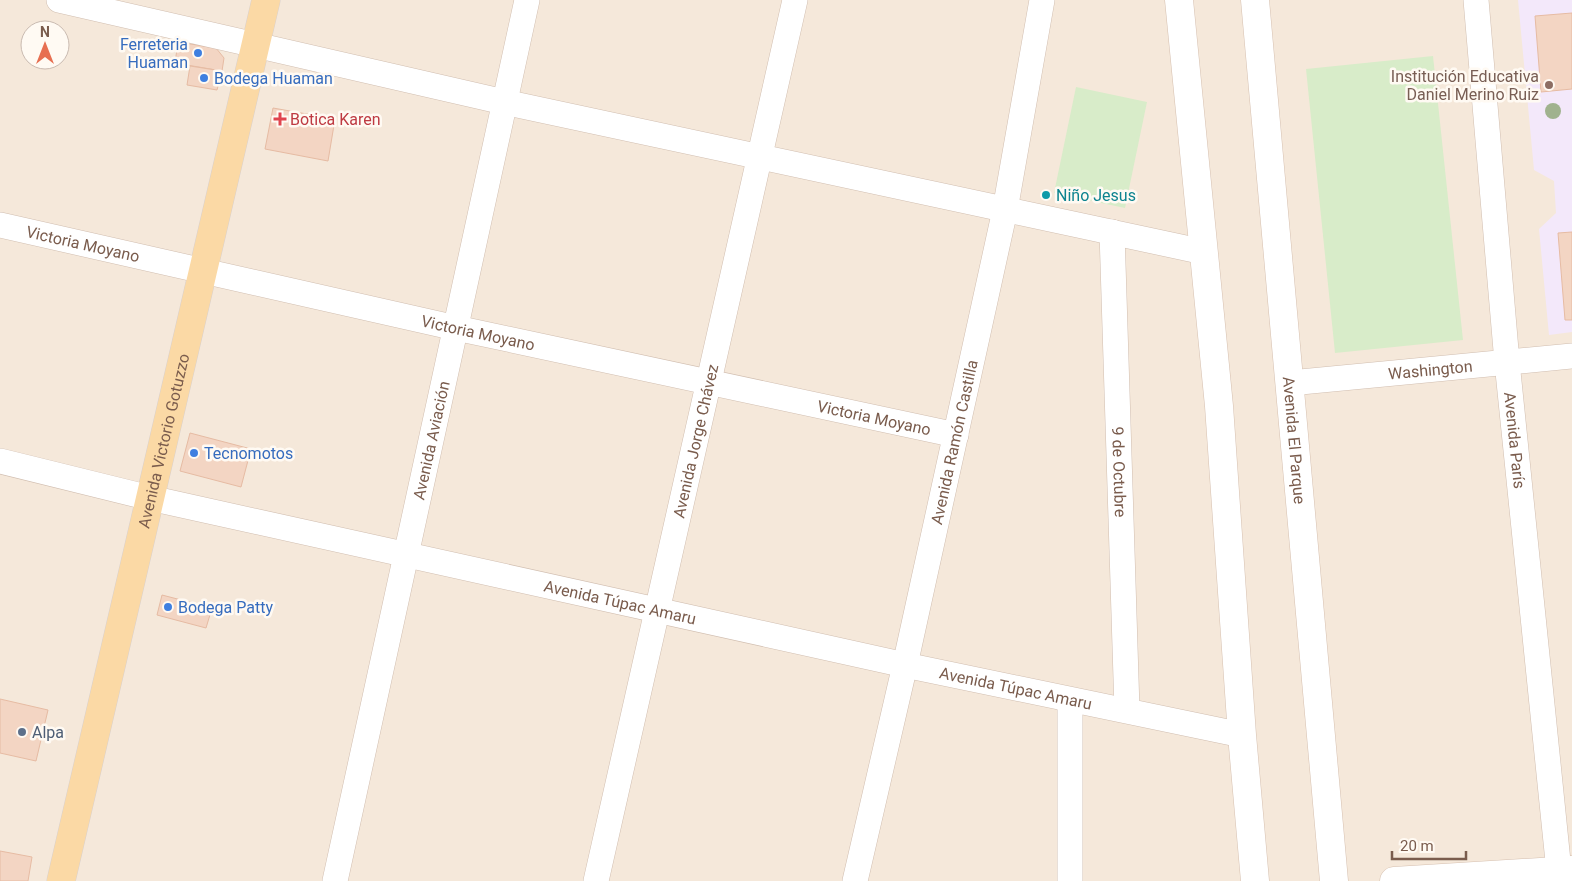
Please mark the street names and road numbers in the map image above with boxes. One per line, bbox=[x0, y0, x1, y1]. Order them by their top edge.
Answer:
street label: Victoria Moyano bbox=[24, 222, 141, 266]
street label: Victoria Moyano bbox=[419, 311, 537, 354]
street label: Avenida Victorio Gotuzzo bbox=[134, 352, 193, 530]
street label: Washington bbox=[1387, 356, 1473, 383]
street label: Avenida Ramón Castilla bbox=[927, 358, 981, 526]
street label: Avenida Jorge Chávez bbox=[669, 362, 722, 520]
street label: Avenida El Parque bbox=[1279, 376, 1310, 505]
street label: Avenida Aviación bbox=[409, 379, 453, 502]
street label: Avenida París bbox=[1501, 391, 1529, 489]
street label: Victoria Moyano bbox=[815, 396, 933, 439]
street label: 9 de Octubre bbox=[1109, 426, 1130, 517]
street label: Avenida Túpac Amaru bbox=[542, 576, 698, 628]
street label: Avenida Túpac Amaru bbox=[938, 663, 1094, 713]

